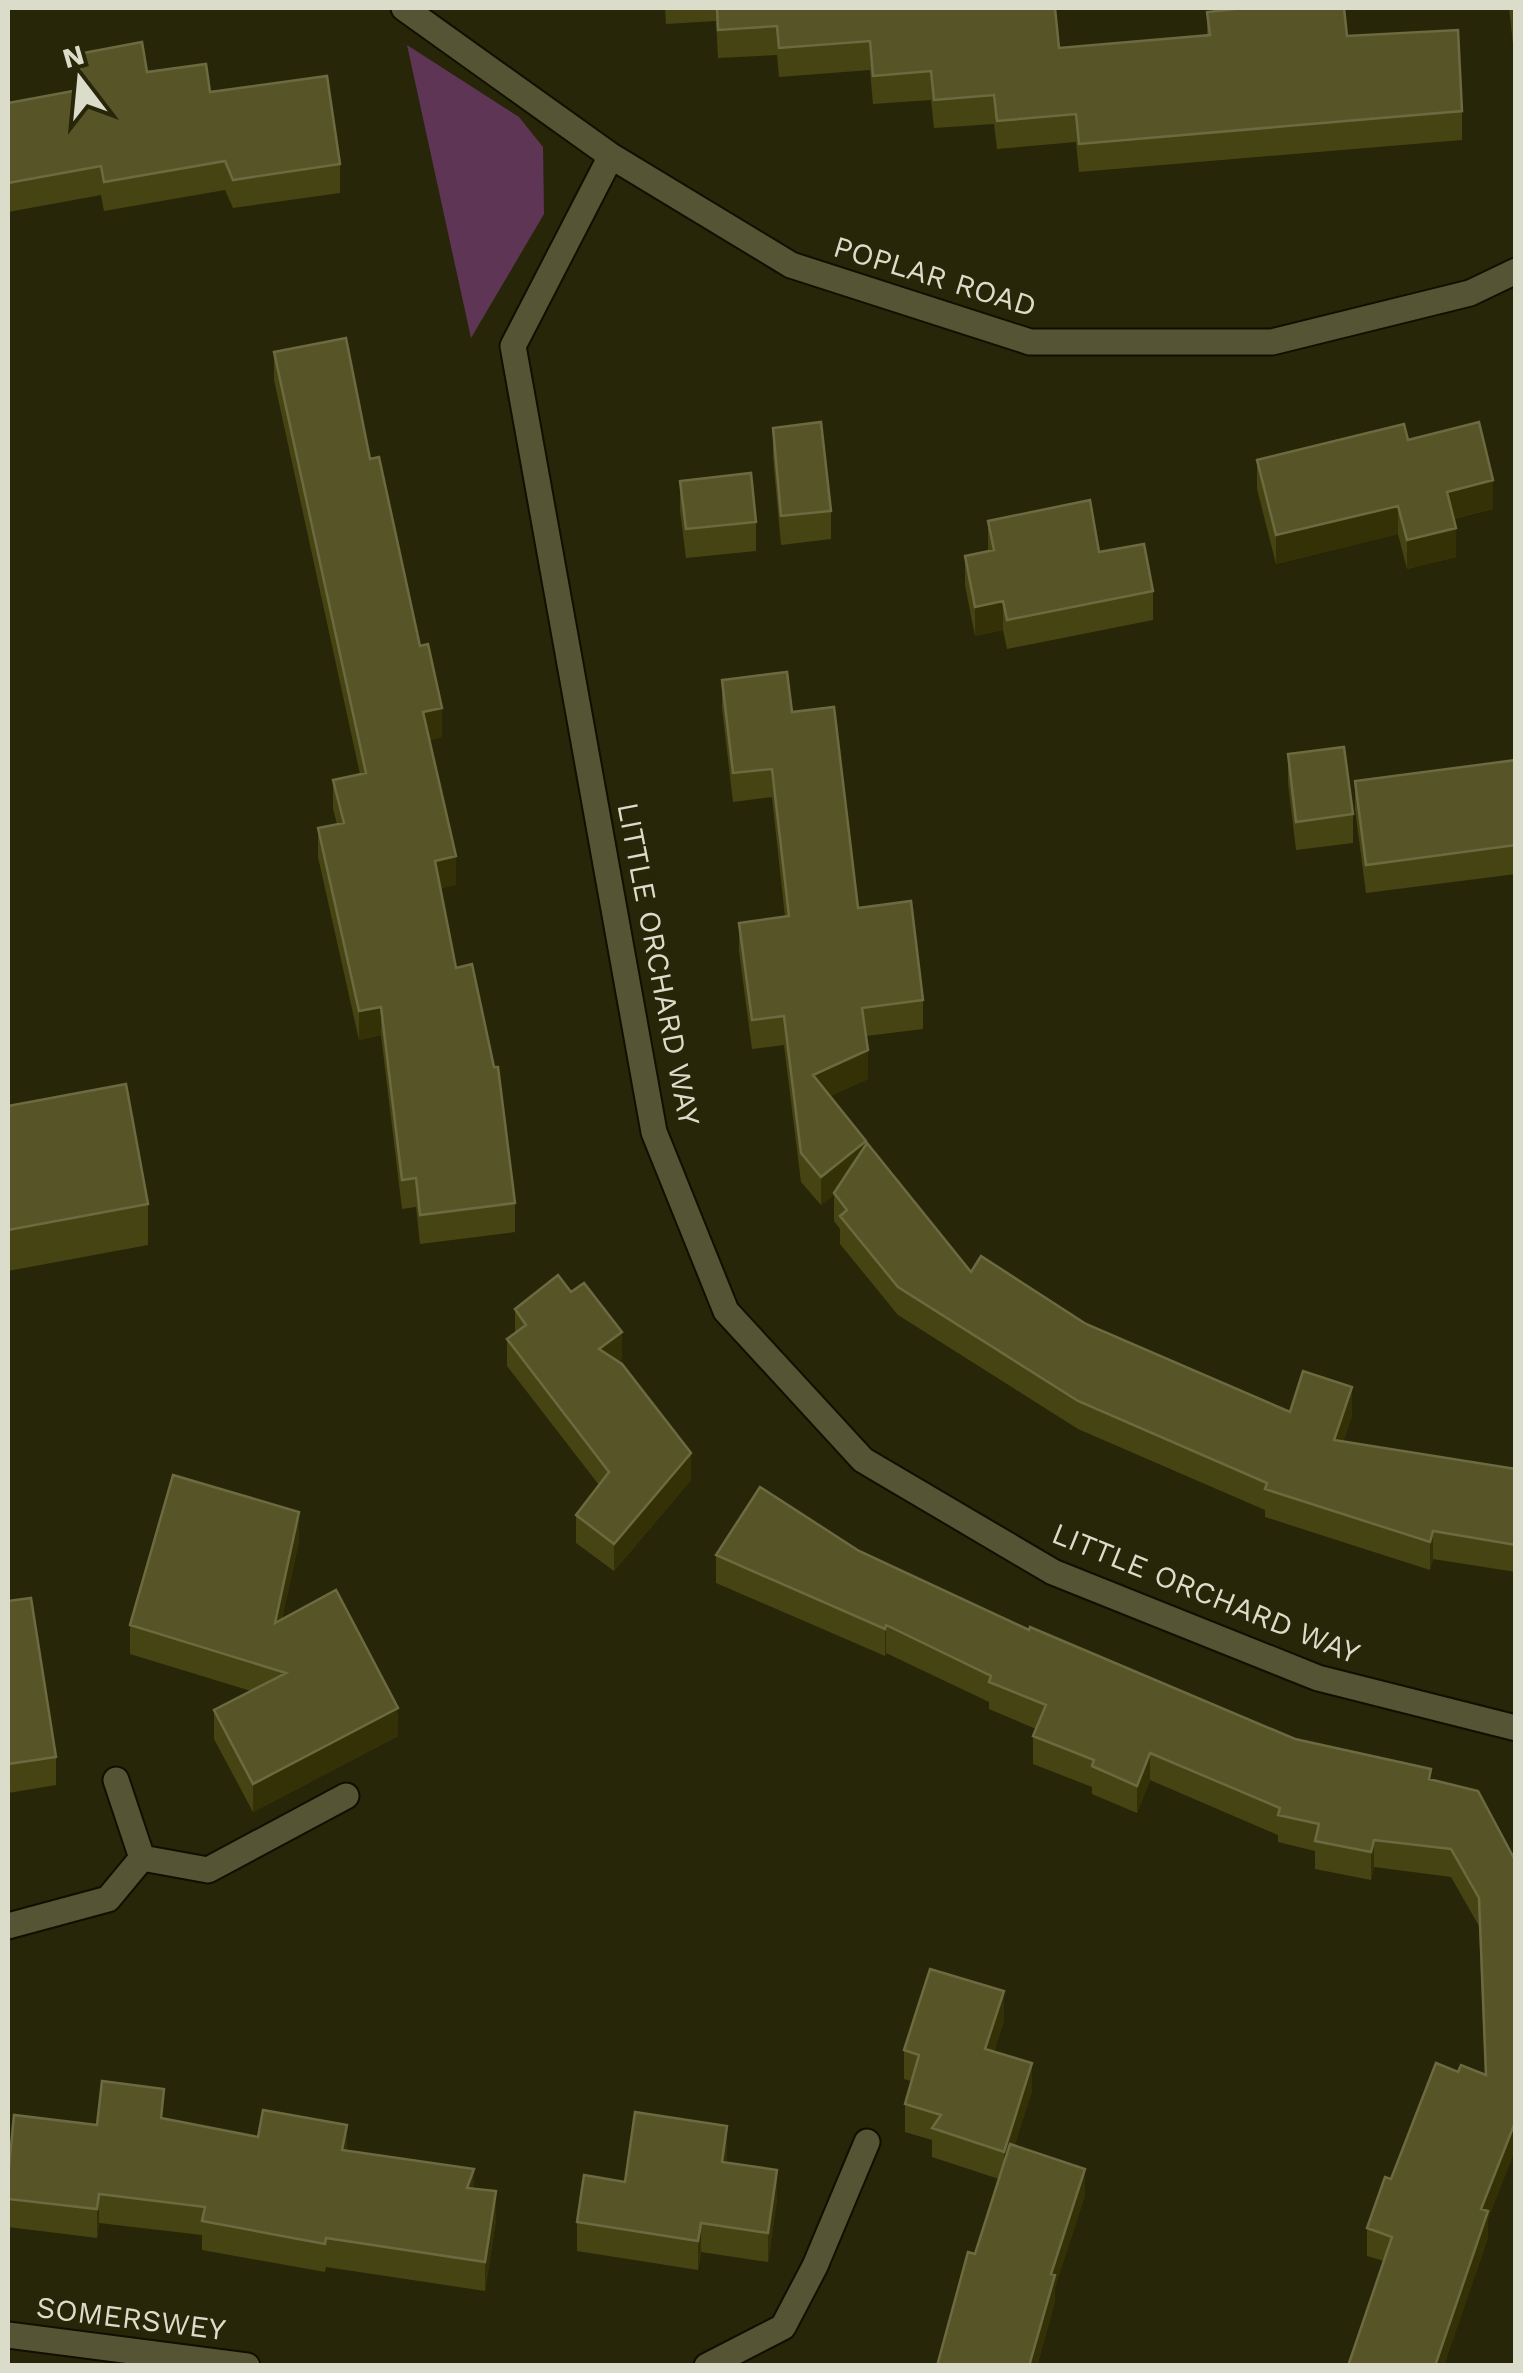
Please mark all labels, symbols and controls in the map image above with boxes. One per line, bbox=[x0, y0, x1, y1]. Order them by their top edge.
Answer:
north arrow bbox=[30, 30, 130, 130]
text: N bbox=[59, 38, 88, 75]
street label: POPLAR ROAD bbox=[829, 229, 1041, 323]
street label: LITTLE ORCHARD WAY bbox=[610, 799, 708, 1129]
street label: LITTLE ORCHARD WAY bbox=[1047, 1515, 1365, 1671]
street label: SOMERSWEY bbox=[34, 2289, 228, 2347]

